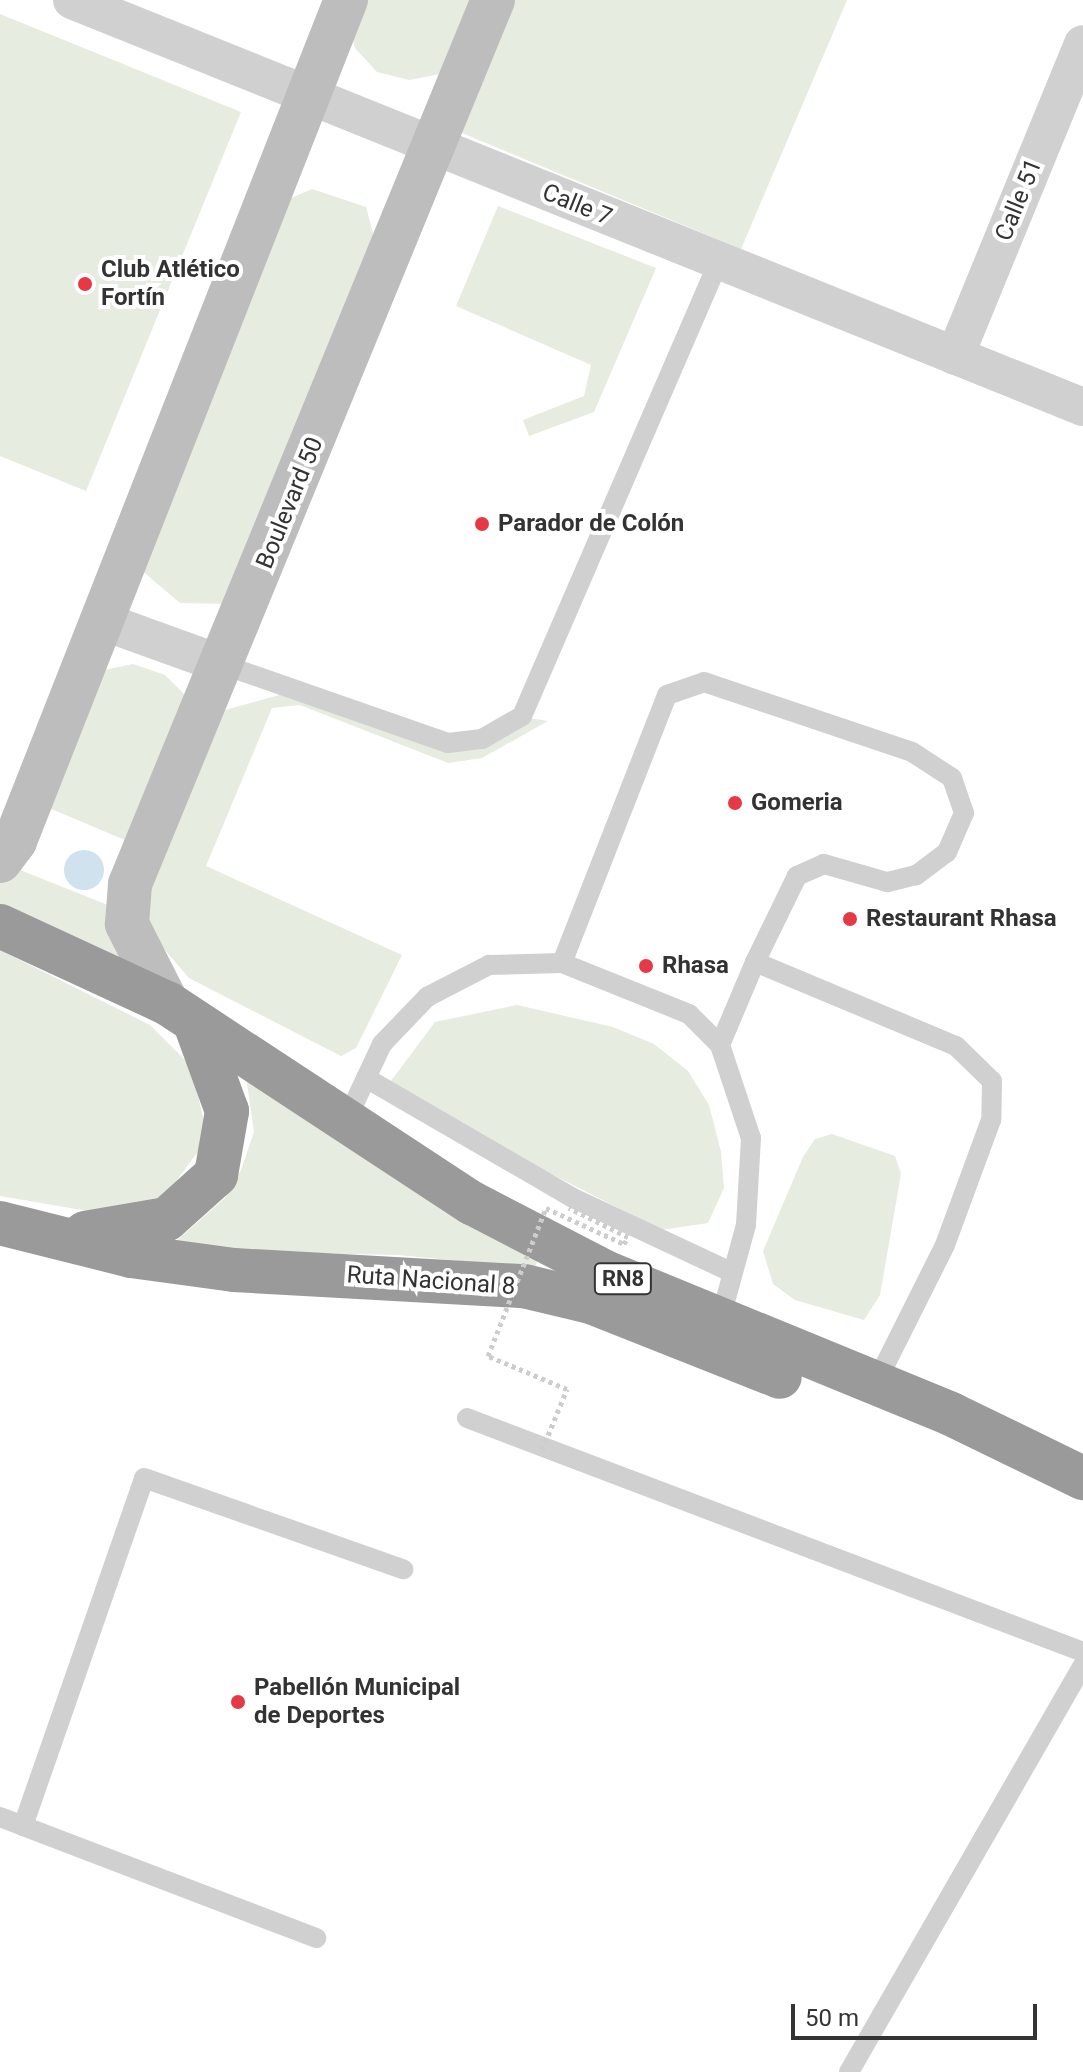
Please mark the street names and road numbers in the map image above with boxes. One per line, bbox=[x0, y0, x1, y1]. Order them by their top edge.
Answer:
street label: Calle 51 bbox=[990, 155, 1048, 245]
street label: Calle 7 bbox=[538, 178, 616, 232]
street label: Boulevard 50 bbox=[251, 433, 329, 573]
street label: Ruta Nacional 8 bbox=[346, 1261, 516, 1301]
road number: RN8 bbox=[593, 1261, 653, 1297]

